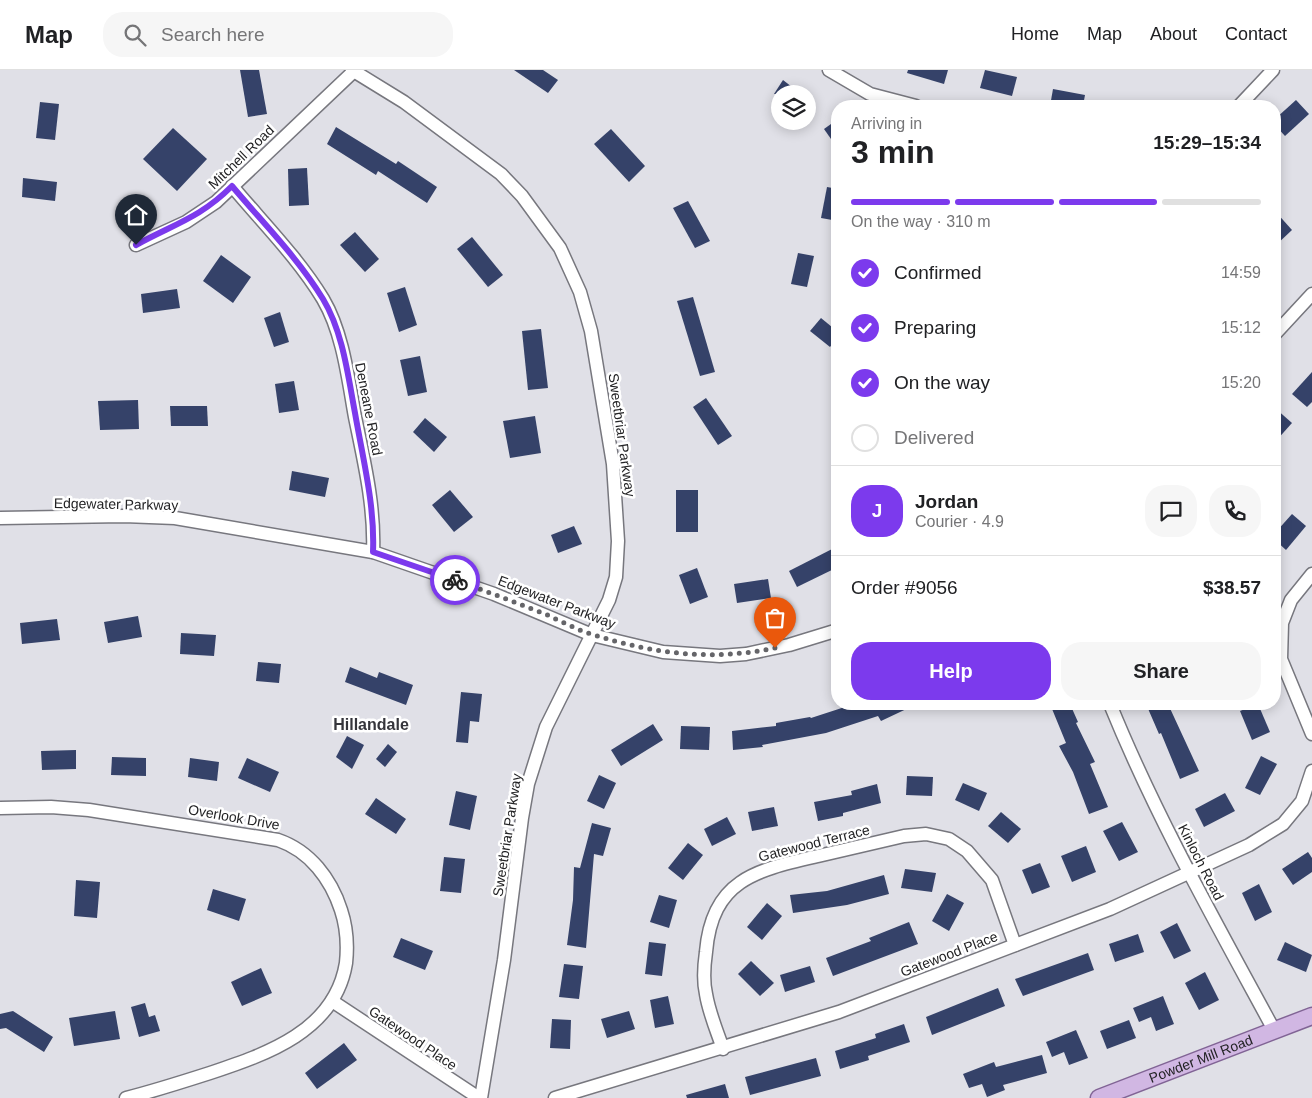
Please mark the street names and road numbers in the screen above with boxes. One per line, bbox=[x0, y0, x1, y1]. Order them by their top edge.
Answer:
street label: Mitchell Road bbox=[205, 122, 277, 192]
street label: Deneane Road bbox=[352, 361, 386, 457]
street label: Sweetbriar Parkway bbox=[605, 372, 639, 498]
street label: Edgewater Parkway bbox=[54, 495, 178, 513]
street label: Edgewater Parkway bbox=[496, 572, 618, 632]
street label: Sweetbriar Parkway bbox=[489, 772, 525, 898]
street label: Overlook Drive bbox=[187, 801, 281, 833]
street label: Gatewood Terrace bbox=[757, 821, 872, 865]
street label: Kinloch Road bbox=[1175, 821, 1227, 903]
street label: Gatewood Place bbox=[898, 928, 1000, 980]
street label: Gatewood Place bbox=[366, 1003, 460, 1073]
street label: Powder Mill Road bbox=[1147, 1032, 1255, 1086]

